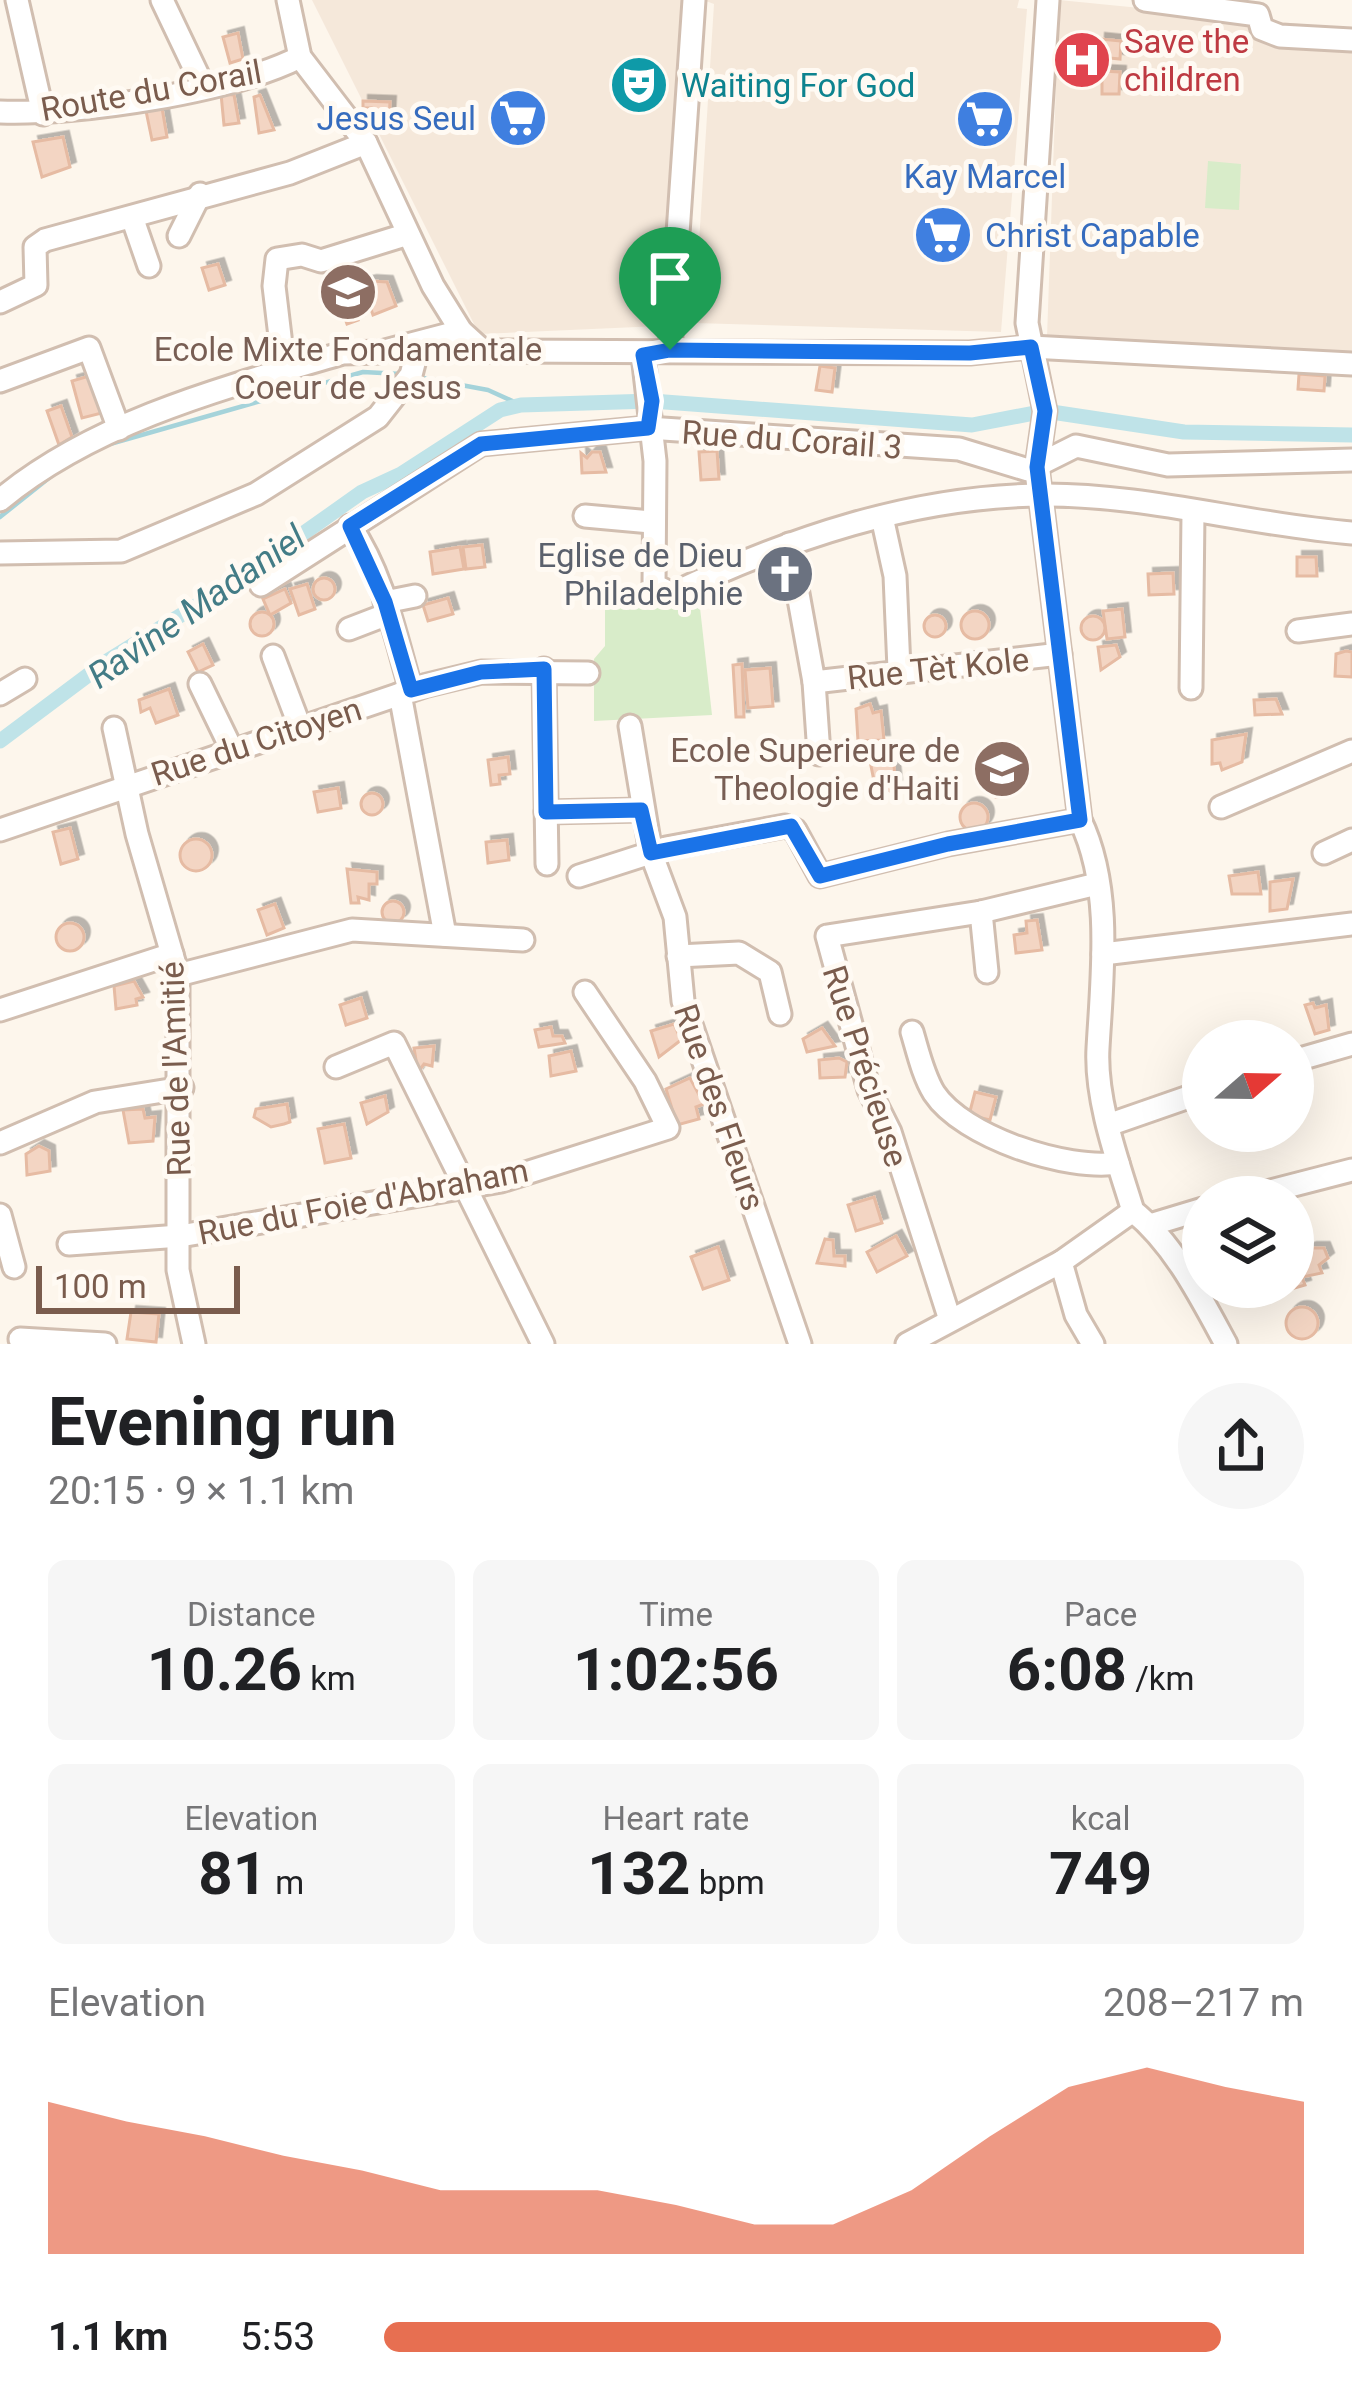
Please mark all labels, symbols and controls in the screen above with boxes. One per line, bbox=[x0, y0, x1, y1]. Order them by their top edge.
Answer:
place label: Save the children bbox=[1124, 22, 1249, 99]
hospital icon: Save the children bbox=[1051, 29, 1113, 91]
street label: Route du Corail bbox=[38, 52, 265, 129]
theatre icon: Waiting For God bbox=[608, 54, 670, 116]
place label: Waiting For God bbox=[681, 66, 915, 105]
supermarket icon: Jesus Seul bbox=[487, 87, 549, 149]
supermarket icon: Kay Marcel bbox=[954, 88, 1016, 150]
place label: Jesus Seul bbox=[317, 99, 476, 138]
place label: Kay Marcel bbox=[904, 157, 1066, 196]
supermarket icon: Christ Capable bbox=[912, 204, 974, 266]
place label: Christ Capable bbox=[985, 216, 1200, 255]
pin bbox=[619, 227, 721, 350]
icon: arrive bbox=[637, 245, 703, 311]
school or university icon: Ecole Mixte Fondamentale Coeur de Jesus bbox=[317, 261, 379, 323]
place label: Ecole Mixte Fondamentale Coeur de Jesus bbox=[154, 330, 542, 407]
street label: Rue du Corail 3 bbox=[680, 412, 903, 467]
water label: Ravine Madaniel bbox=[80, 516, 314, 697]
place label: Eglise de Dieu Philadelphie bbox=[538, 536, 743, 613]
church icon: Eglise de Dieu Philadelphie bbox=[754, 543, 816, 605]
street label: Rue Tèt Kole bbox=[845, 640, 1031, 697]
street label: Rue du Citoyen bbox=[146, 689, 366, 794]
place label: Ecole Superieure de Theologie d'Haiti bbox=[670, 731, 960, 808]
school or university icon: Ecole Superieure de Theologie d'Haiti bbox=[971, 738, 1033, 800]
street label: Rue de l'Amitié bbox=[152, 961, 199, 1177]
street label: Rue Précieuse bbox=[815, 961, 916, 1172]
street label: Rue des Fleurs bbox=[666, 999, 773, 1215]
north arrow bbox=[1182, 1020, 1314, 1152]
map controls bbox=[1182, 1020, 1314, 1308]
street label: Rue du Foie d'Abraham bbox=[195, 1150, 532, 1253]
button: layers bbox=[1182, 1176, 1314, 1308]
scale bar bbox=[36, 1260, 240, 1313]
text: 100 m bbox=[54, 1267, 147, 1306]
button: share bbox=[1178, 1383, 1304, 1509]
text: Evening run bbox=[48, 1384, 397, 1461]
text: 20:15 · 9 × 1.1 km bbox=[48, 1468, 355, 1514]
text: Distance bbox=[187, 1595, 316, 1634]
text: Time bbox=[639, 1595, 713, 1634]
text: Pace bbox=[1064, 1595, 1137, 1634]
text: 10.26 bbox=[147, 1634, 302, 1705]
text: 1:02:56 bbox=[573, 1634, 779, 1705]
text: 6:08 bbox=[1007, 1634, 1127, 1705]
text: km bbox=[302, 1659, 356, 1698]
text: /km bbox=[1127, 1659, 1194, 1698]
text: Elevation bbox=[185, 1799, 318, 1838]
text: Heart rate bbox=[603, 1799, 749, 1838]
text: kcal bbox=[1071, 1799, 1130, 1838]
text: 81 bbox=[198, 1838, 267, 1909]
text: 132 bbox=[587, 1838, 691, 1909]
text: 749 bbox=[1049, 1838, 1152, 1909]
text: m bbox=[267, 1863, 304, 1902]
text: bpm bbox=[691, 1863, 765, 1902]
text: Elevation bbox=[48, 1980, 206, 2026]
text: 208–217 m bbox=[1103, 1980, 1304, 2026]
text: 1.1 km bbox=[48, 2314, 168, 2360]
text: 5:53 bbox=[240, 2314, 315, 2360]

